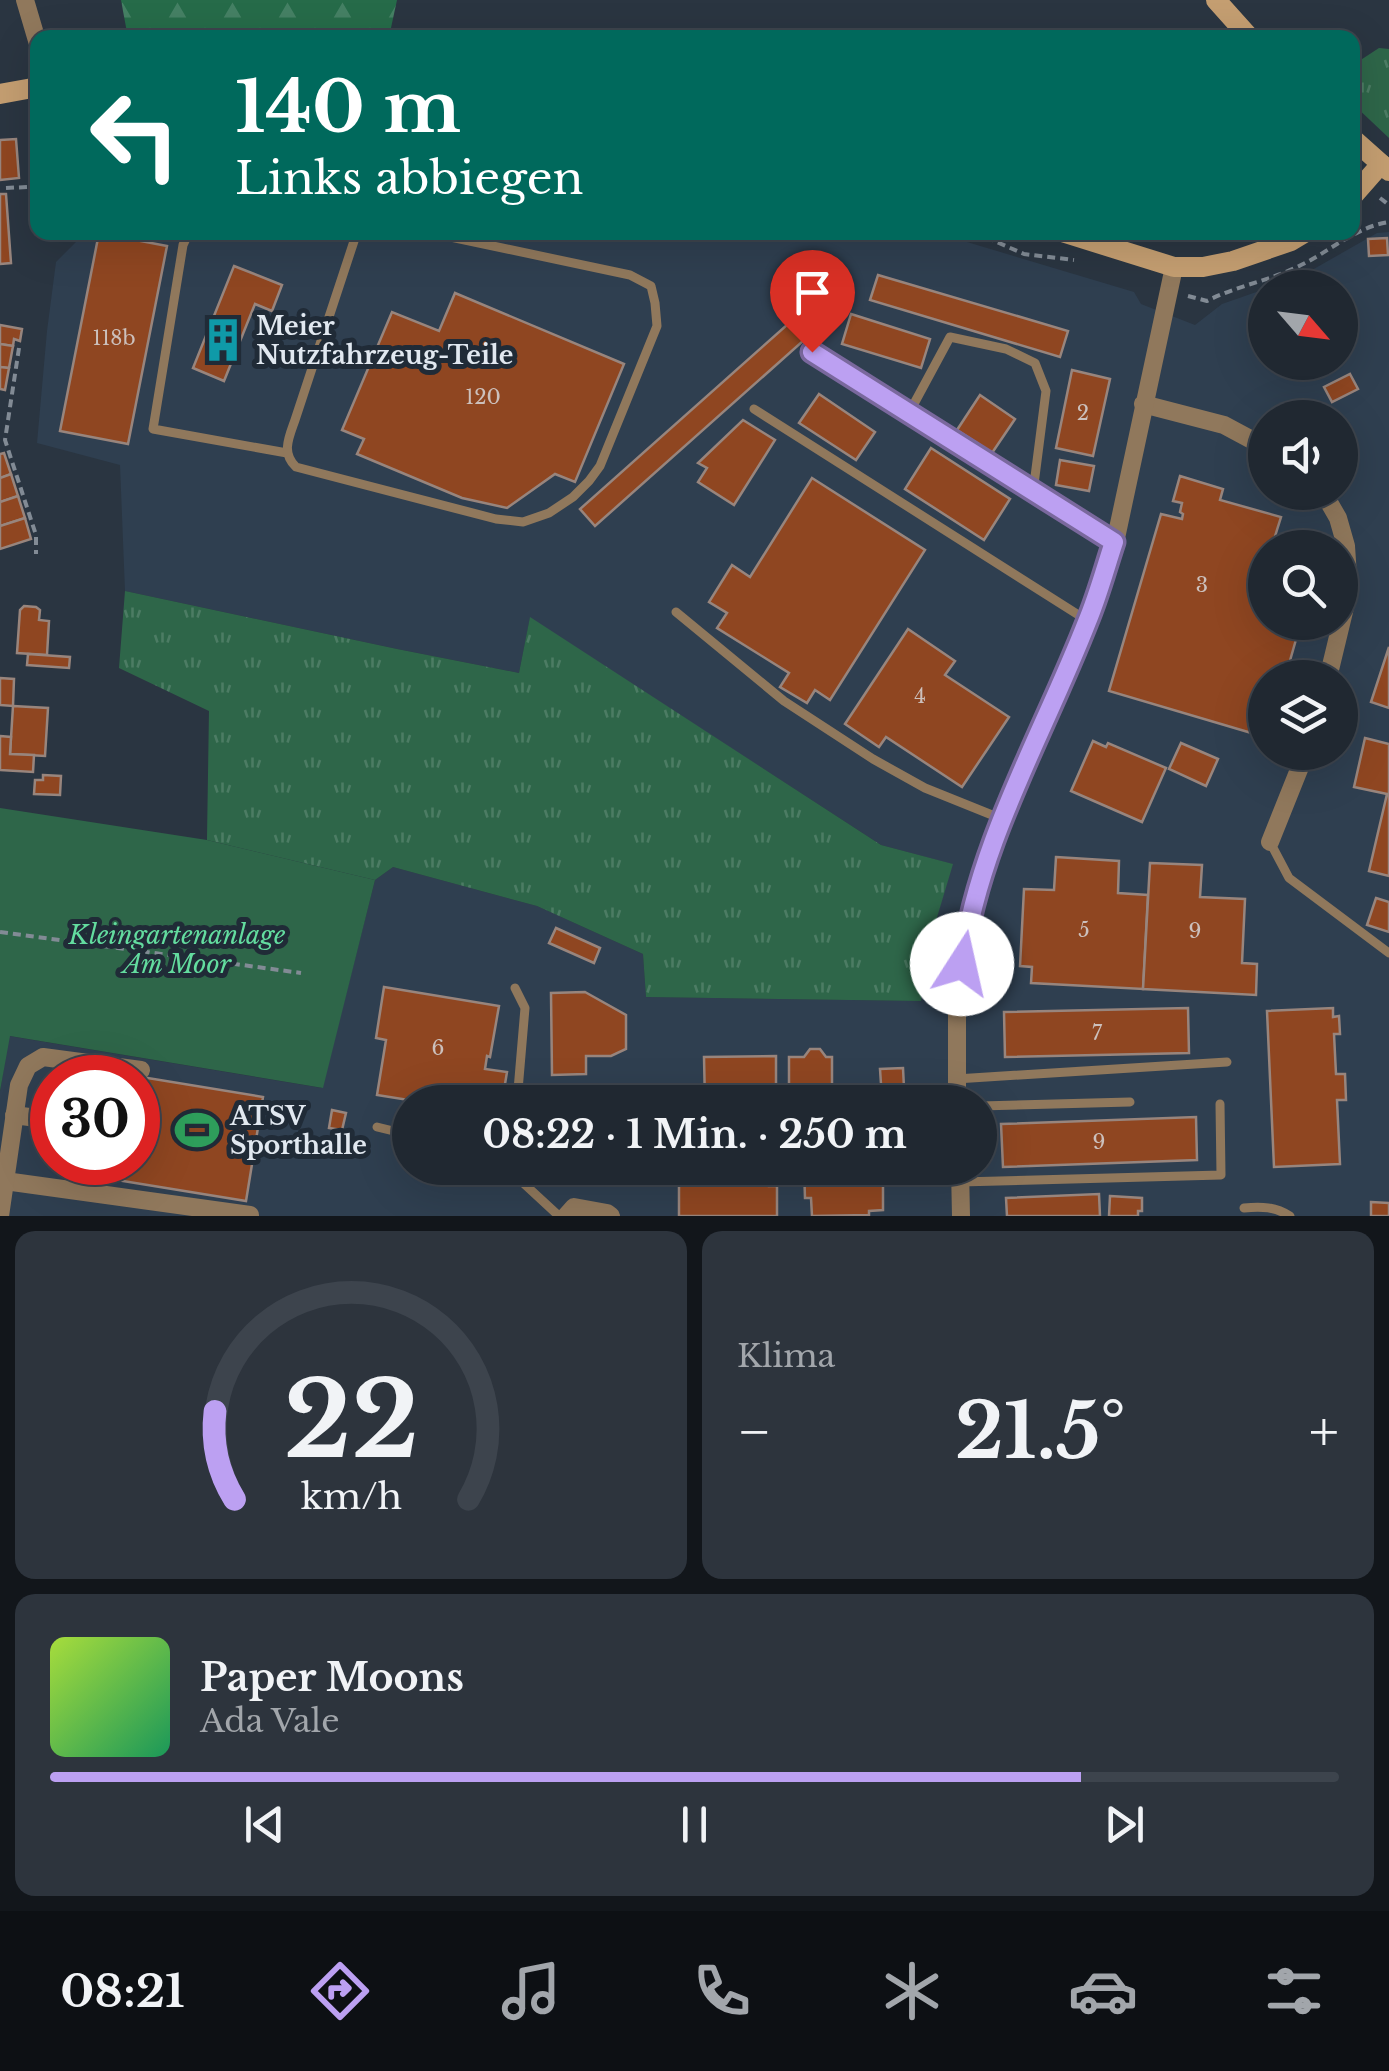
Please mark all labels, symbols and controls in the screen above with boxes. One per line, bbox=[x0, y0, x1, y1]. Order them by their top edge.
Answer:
text: 140 m bbox=[235, 64, 461, 151]
icon: left bbox=[70, 70, 200, 200]
text: Links abbiegen bbox=[235, 150, 584, 206]
pin bbox=[770, 250, 855, 353]
icon: arrive bbox=[785, 265, 840, 320]
north arrow bbox=[1248, 270, 1358, 380]
map controls bbox=[1248, 270, 1358, 770]
place label: Meier Nutzfahrzeug-Teile bbox=[256, 311, 513, 371]
building icon: Meier Nutzfahrzeug-Teile bbox=[199, 316, 247, 364]
house number: 118b bbox=[92, 326, 136, 350]
house number: 120 bbox=[465, 385, 501, 409]
button: sound bbox=[1248, 400, 1358, 510]
house number: 2 bbox=[1077, 401, 1089, 425]
button: search bbox=[1248, 530, 1358, 640]
house number: 3 bbox=[1196, 573, 1208, 597]
button: layers bbox=[1248, 660, 1358, 770]
house number: 4 bbox=[914, 684, 926, 708]
position arrow bbox=[910, 912, 1014, 1016]
house number: 5 bbox=[1078, 918, 1090, 942]
house number: 9 bbox=[1189, 919, 1201, 943]
park label: Kleingartenanlage Am Moor bbox=[68, 920, 286, 980]
house number: 7 bbox=[1092, 1021, 1103, 1045]
house number: 6 bbox=[432, 1036, 444, 1060]
speed limit sign: 30 bbox=[30, 1055, 160, 1185]
place label: ATSV Sporthalle bbox=[229, 1101, 367, 1161]
sports icon: ATSV Sporthalle bbox=[173, 1106, 221, 1154]
text: 08:22 · 1 Min. · 250 m bbox=[482, 1111, 907, 1158]
house number: 9 bbox=[1093, 1130, 1105, 1154]
text: Klima bbox=[737, 1336, 835, 1376]
text: 22 bbox=[283, 1356, 419, 1485]
text: 21.5° bbox=[955, 1385, 1126, 1478]
text: − bbox=[737, 1398, 772, 1466]
text: + bbox=[1309, 1398, 1339, 1466]
text: km/h bbox=[300, 1474, 402, 1519]
text: Paper Moons bbox=[200, 1654, 464, 1701]
text: Ada Vale bbox=[200, 1701, 340, 1741]
icon: previous bbox=[237, 1797, 292, 1852]
icon: pause bbox=[667, 1797, 722, 1852]
icon: next bbox=[1097, 1797, 1152, 1852]
icon: directions bbox=[305, 1956, 375, 2026]
icon: music bbox=[496, 1956, 566, 2026]
icon: phone bbox=[687, 1956, 757, 2026]
icon: climate bbox=[877, 1956, 947, 2026]
icon: car bbox=[1068, 1956, 1138, 2026]
icon: filters bbox=[1259, 1956, 1329, 2026]
text: 08:21 bbox=[60, 1963, 185, 2019]

